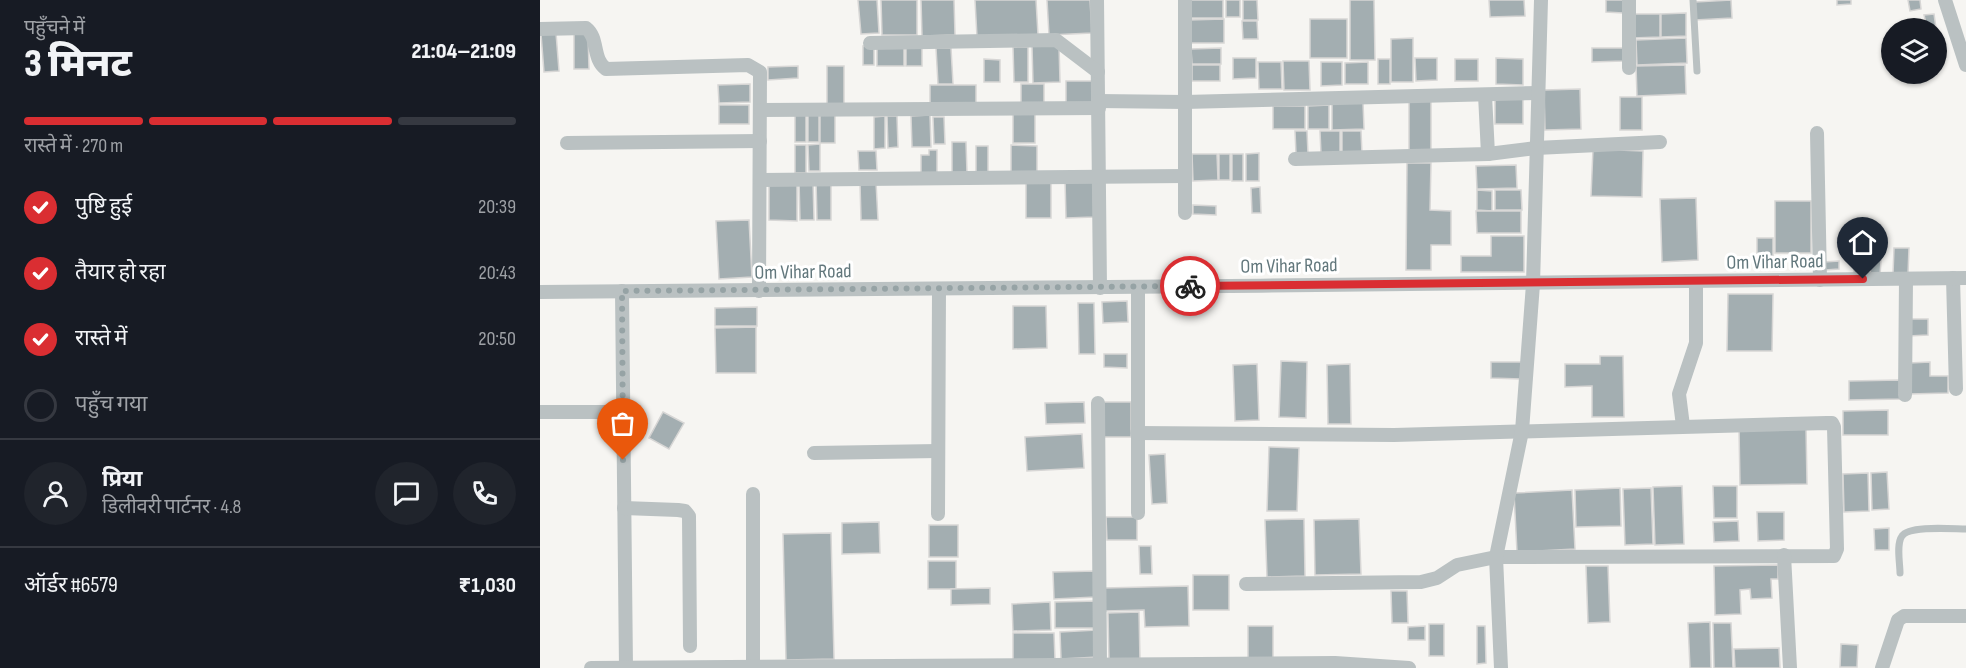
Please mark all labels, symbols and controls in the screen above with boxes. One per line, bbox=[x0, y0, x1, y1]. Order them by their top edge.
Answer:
text: पहुँचने में bbox=[24, 16, 85, 40]
map controls bbox=[1881, 18, 1947, 84]
button: layers bbox=[1881, 18, 1947, 84]
text: 21:04–21:09 bbox=[412, 38, 516, 65]
text: 3 मिनट bbox=[24, 41, 132, 88]
text: रास्ते में · 270 m bbox=[24, 134, 123, 158]
icon: check bbox=[24, 191, 57, 224]
text: पुष्टि हुई bbox=[75, 193, 132, 220]
text: 20:39 bbox=[478, 195, 516, 219]
pin bbox=[1837, 217, 1888, 279]
icon: home bbox=[1846, 226, 1879, 259]
street label: Om Vihar Road bbox=[1726, 249, 1824, 275]
street label: Om Vihar Road bbox=[1240, 253, 1338, 279]
courier bbox=[1160, 256, 1220, 316]
icon: check bbox=[24, 257, 57, 290]
text: तैयार हो रहा bbox=[75, 259, 166, 286]
street label: Om Vihar Road bbox=[754, 259, 852, 285]
text: 20:43 bbox=[478, 261, 516, 285]
icon: bike bbox=[1174, 270, 1207, 303]
icon: check bbox=[24, 323, 57, 356]
text: रास्ते में bbox=[75, 325, 127, 352]
text: 20:50 bbox=[478, 327, 516, 351]
text: पहुँच गया bbox=[75, 391, 148, 418]
pin bbox=[597, 398, 648, 460]
icon: bag bbox=[606, 407, 639, 440]
button: person bbox=[24, 462, 87, 525]
button: chat bbox=[375, 462, 438, 525]
button: phone bbox=[453, 462, 516, 525]
text: प्रिया bbox=[102, 466, 142, 493]
text: डिलीवरी पार्टनर · 4.8 bbox=[102, 495, 241, 519]
text: ऑर्डर #6579 bbox=[24, 572, 118, 599]
text: ₹1,030 bbox=[459, 572, 516, 599]

